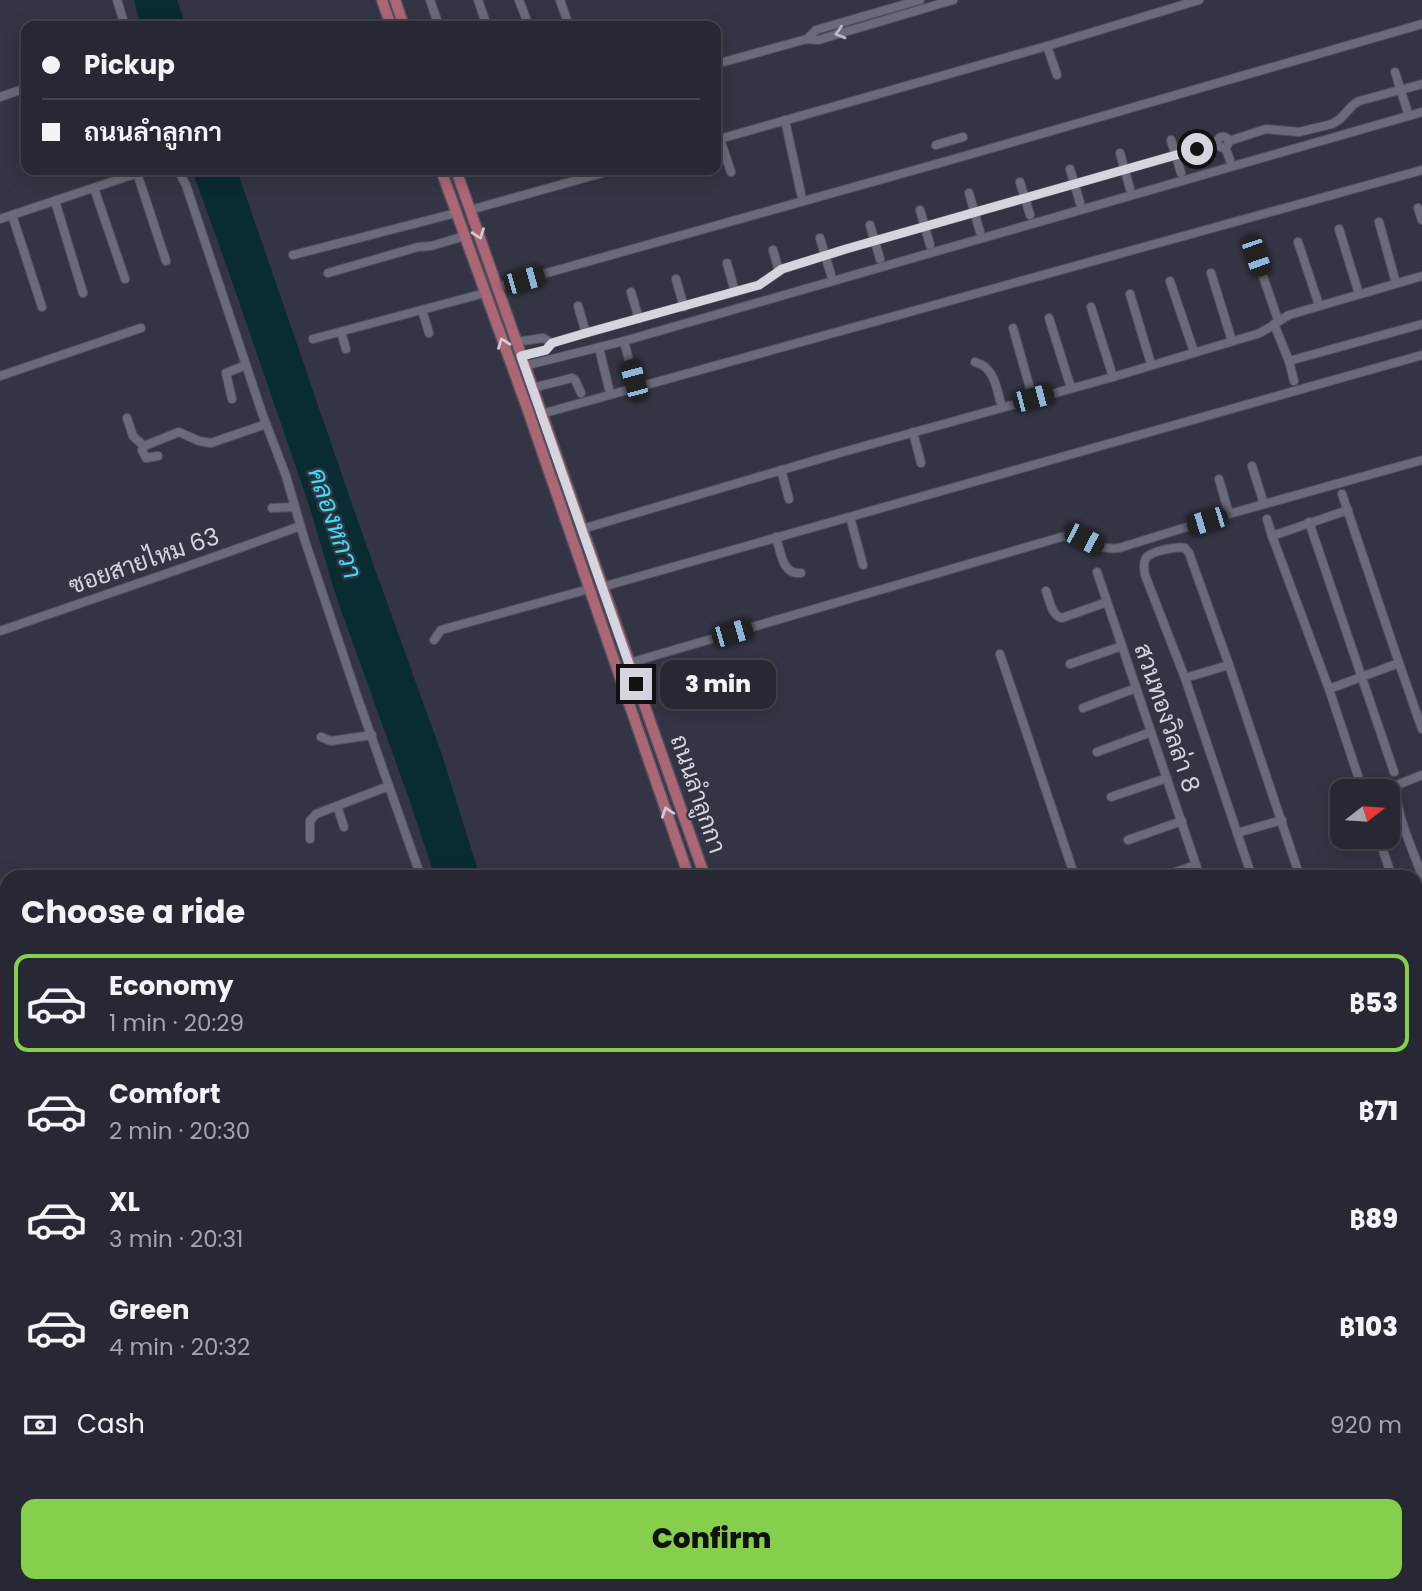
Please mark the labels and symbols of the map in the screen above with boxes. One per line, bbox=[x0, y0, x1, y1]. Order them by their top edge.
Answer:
one-way arrow bbox=[835, 25, 847, 40]
route start bbox=[1181, 133, 1213, 165]
one-way arrow bbox=[471, 227, 485, 239]
car bbox=[1240, 233, 1273, 279]
car bbox=[501, 264, 548, 296]
one-way arrow bbox=[497, 338, 511, 350]
car bbox=[619, 357, 650, 403]
car bbox=[1010, 382, 1057, 414]
water label: คลองหกวา bbox=[299, 463, 371, 583]
car bbox=[1184, 505, 1231, 537]
street label: ซอยสายไหม 63 bbox=[64, 519, 223, 602]
car bbox=[1061, 520, 1108, 558]
car bbox=[709, 617, 756, 649]
street label: สวนทองวิลล่า 8 bbox=[1127, 639, 1208, 797]
callout: 3 min bbox=[660, 660, 776, 708]
route end bbox=[620, 668, 652, 700]
street label: ถนนลำลูกกา bbox=[662, 730, 734, 858]
north arrow bbox=[1330, 779, 1400, 849]
one-way arrow bbox=[661, 807, 675, 819]

